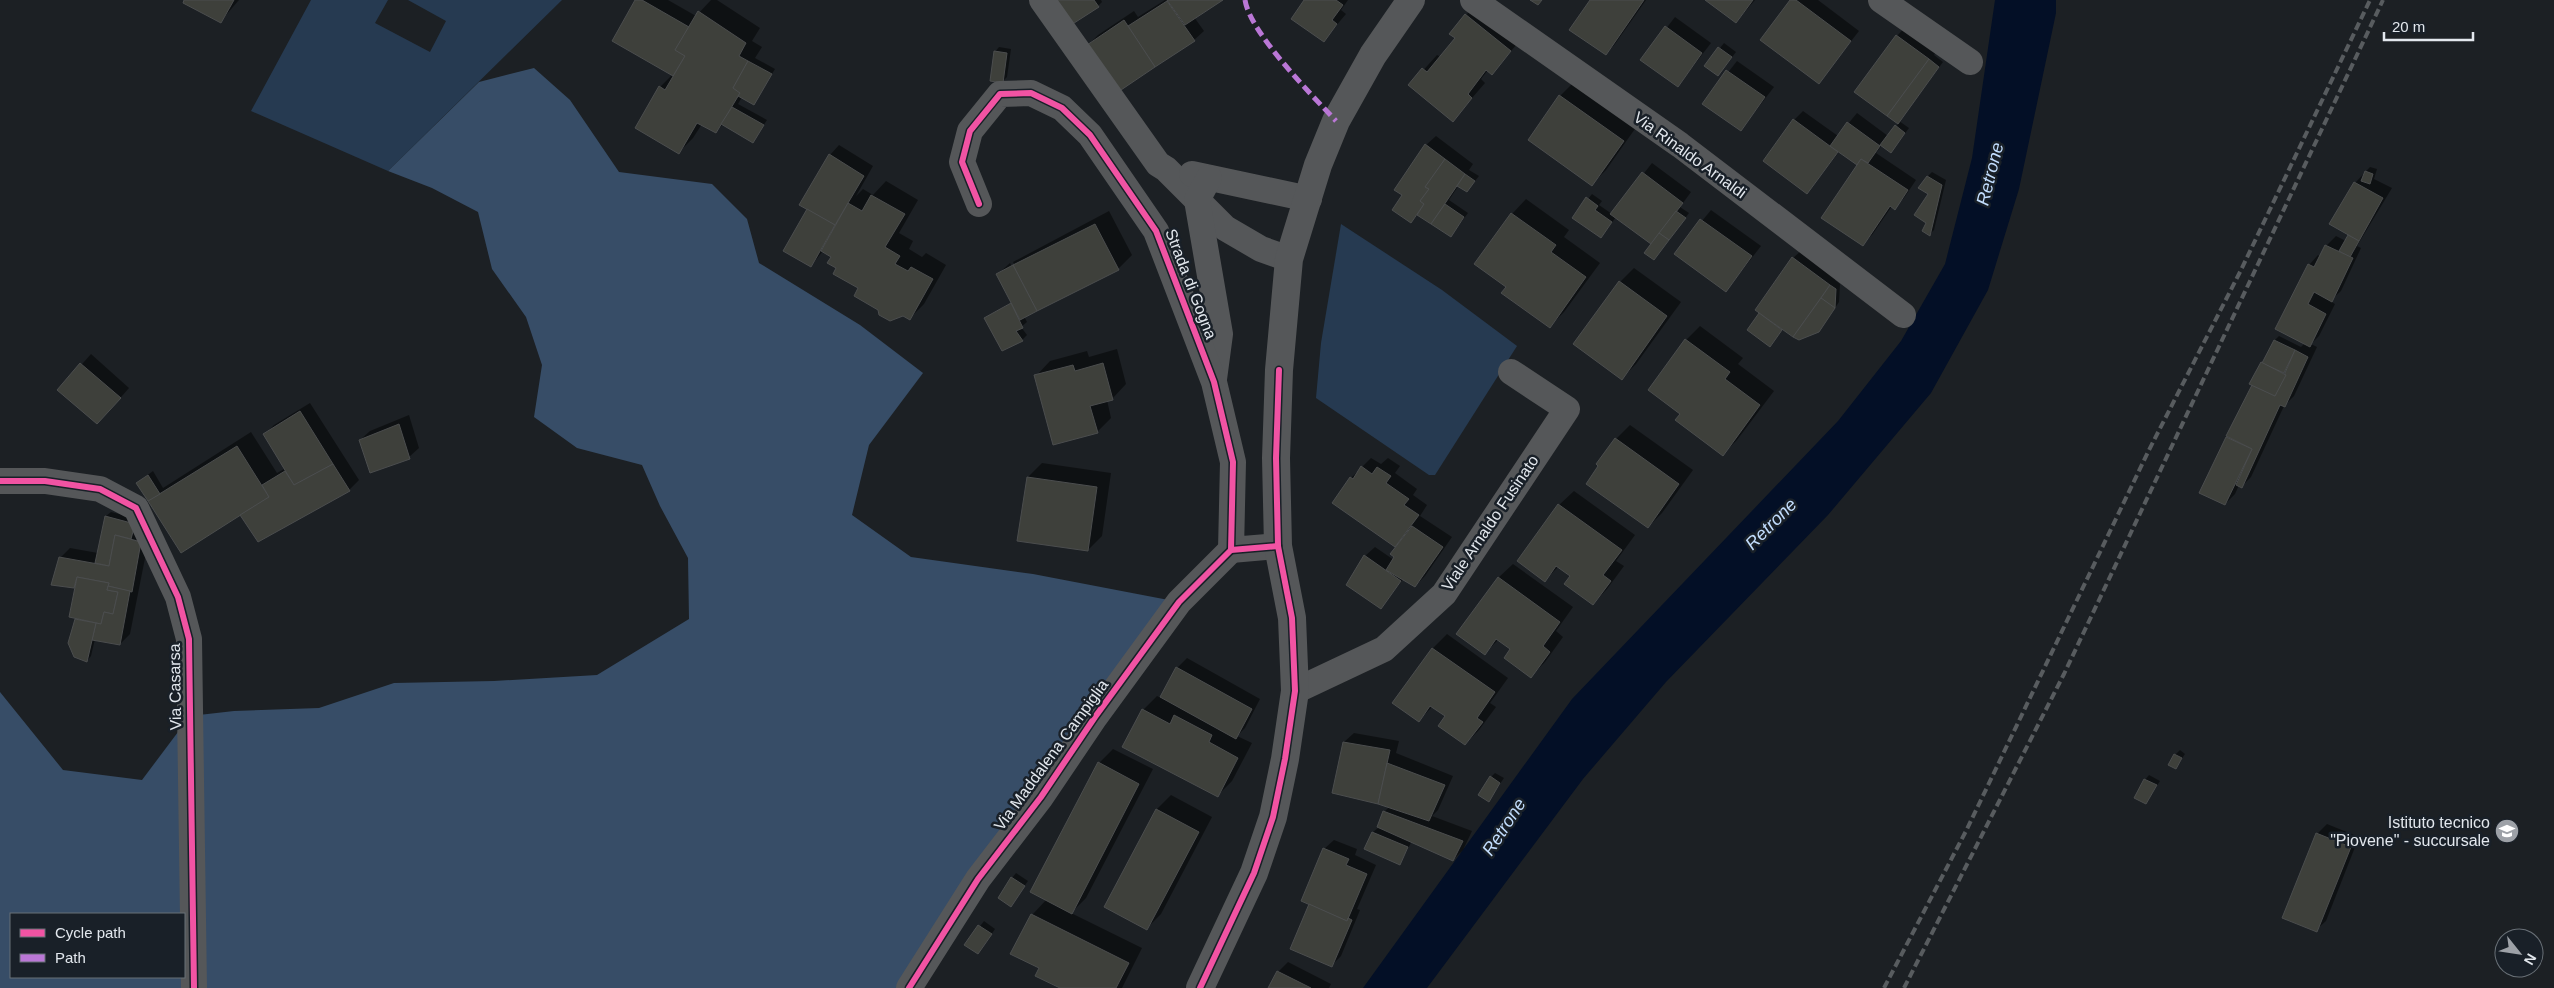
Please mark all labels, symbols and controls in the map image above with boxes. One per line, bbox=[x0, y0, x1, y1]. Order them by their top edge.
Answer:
scale bar bbox=[2384, 10, 2473, 42]
text: 20 m bbox=[2392, 18, 2425, 35]
street label: Via Rinaldo Arnaldi bbox=[1630, 108, 1750, 202]
water label: Retrone bbox=[1973, 141, 2007, 207]
street label: Strada di Gogna bbox=[1162, 227, 1220, 342]
street label: Viale Arnaldo Fusinato bbox=[1438, 452, 1542, 594]
water label: Retrone bbox=[1741, 494, 1801, 554]
street label: Via Casarsa bbox=[166, 643, 184, 731]
street label: Via Maddalena Campiglia bbox=[991, 676, 1111, 834]
water label: Retrone bbox=[1478, 795, 1530, 859]
place label: Istituto tecnico "Piovene" - succursale bbox=[2330, 814, 2490, 849]
school or university icon: Istituto tecnico "Piovene" - succursale bbox=[2494, 818, 2520, 844]
legend bbox=[10, 913, 185, 978]
text: Cycle path bbox=[55, 924, 126, 941]
north arrow bbox=[2494, 928, 2544, 978]
text: Path bbox=[55, 949, 86, 966]
text: N bbox=[2521, 951, 2540, 968]

